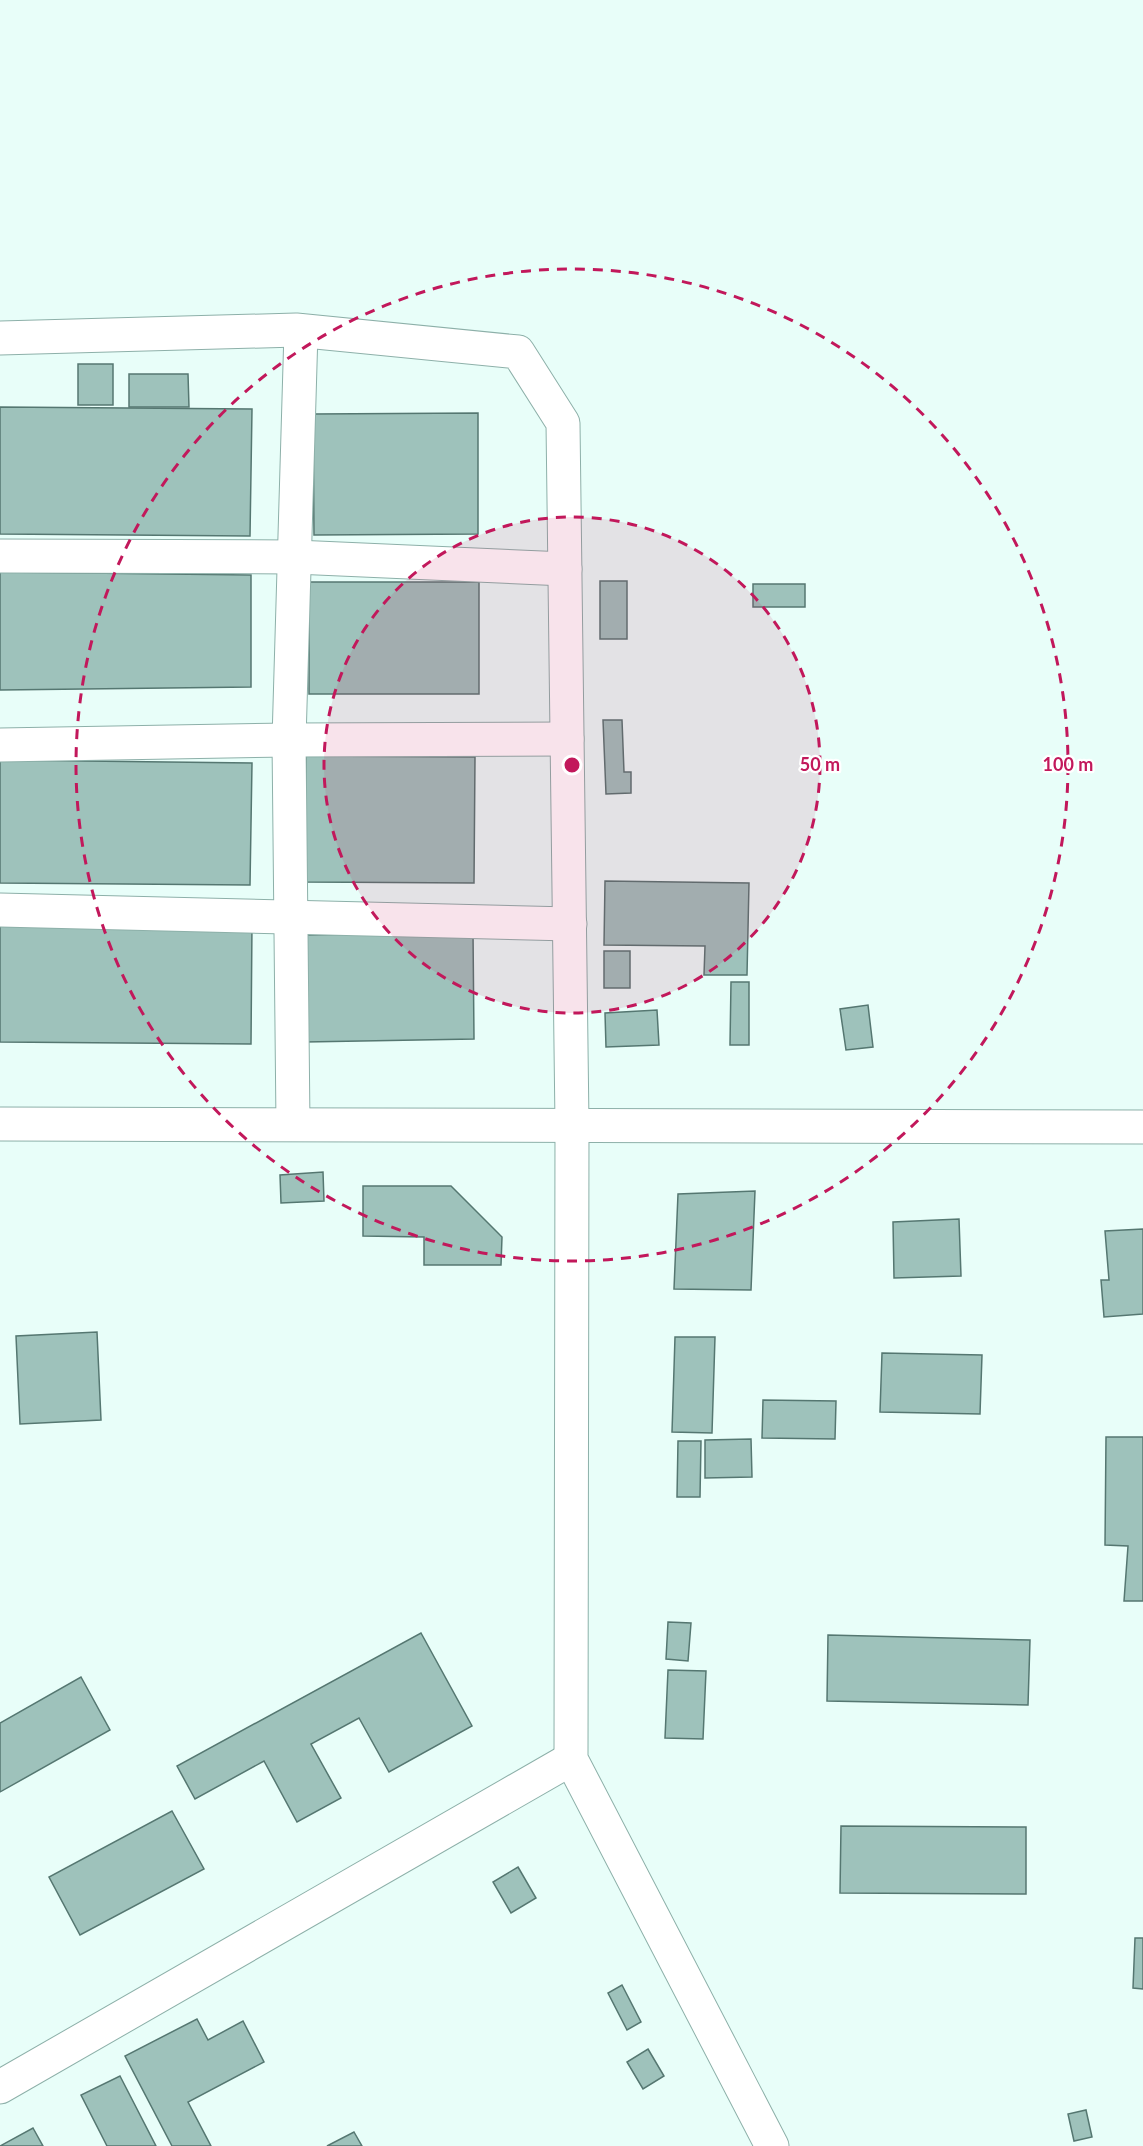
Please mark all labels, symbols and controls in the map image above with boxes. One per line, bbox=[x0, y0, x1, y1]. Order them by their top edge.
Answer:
text: 50 m bbox=[800, 753, 840, 775]
text: 100 m bbox=[1043, 753, 1093, 775]
centre of rings bbox=[562, 755, 582, 775]

